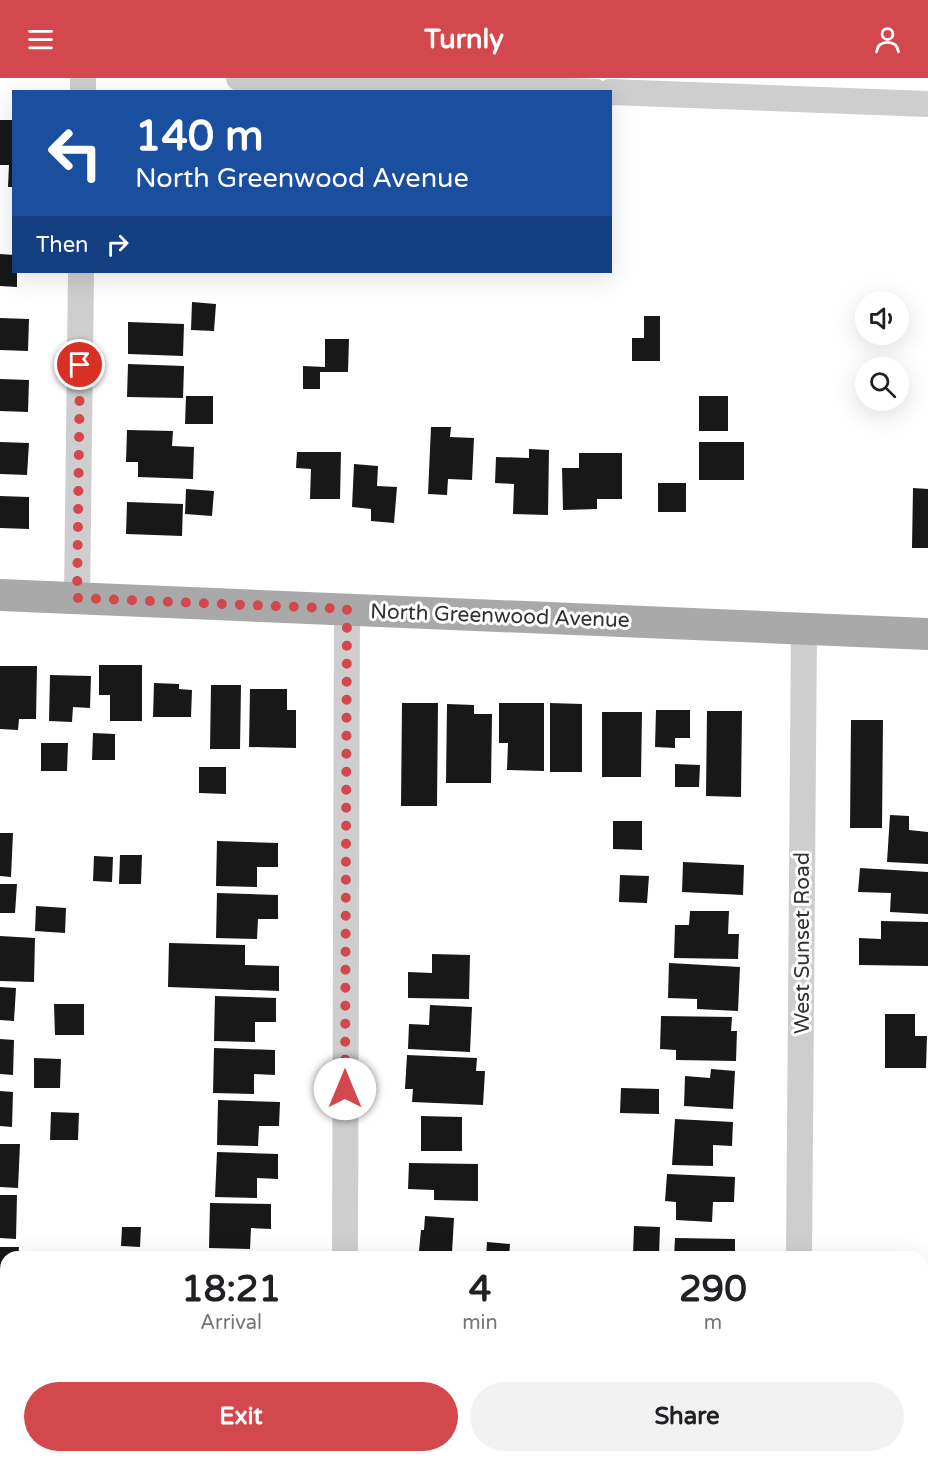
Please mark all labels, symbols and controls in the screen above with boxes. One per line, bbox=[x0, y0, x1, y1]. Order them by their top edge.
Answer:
icon: menu bbox=[24, 23, 57, 56]
text: Turnly bbox=[424, 23, 504, 56]
icon: person bbox=[871, 23, 904, 56]
text: 140 m bbox=[135, 111, 264, 162]
icon: left bbox=[36, 114, 114, 192]
text: North Greenwood Avenue bbox=[135, 162, 469, 195]
icon: right bbox=[101, 228, 134, 261]
text: Then bbox=[36, 232, 89, 258]
map controls bbox=[855, 291, 909, 411]
button: sound bbox=[855, 291, 909, 345]
pin bbox=[54, 339, 105, 390]
icon: arrive bbox=[63, 348, 96, 381]
button: search bbox=[855, 357, 909, 411]
street label: North Greenwood Avenue bbox=[370, 599, 630, 633]
street label: West Sunset Road bbox=[790, 852, 815, 1034]
position arrow bbox=[313, 1057, 377, 1121]
text: 18:21 bbox=[181, 1268, 281, 1311]
text: 4 bbox=[469, 1268, 491, 1311]
text: 290 bbox=[679, 1268, 747, 1311]
text: Arrival bbox=[200, 1311, 262, 1335]
text: min bbox=[462, 1311, 498, 1335]
text: m bbox=[704, 1311, 722, 1335]
button: Exit bbox=[24, 1382, 458, 1451]
button: Share bbox=[470, 1382, 904, 1451]

